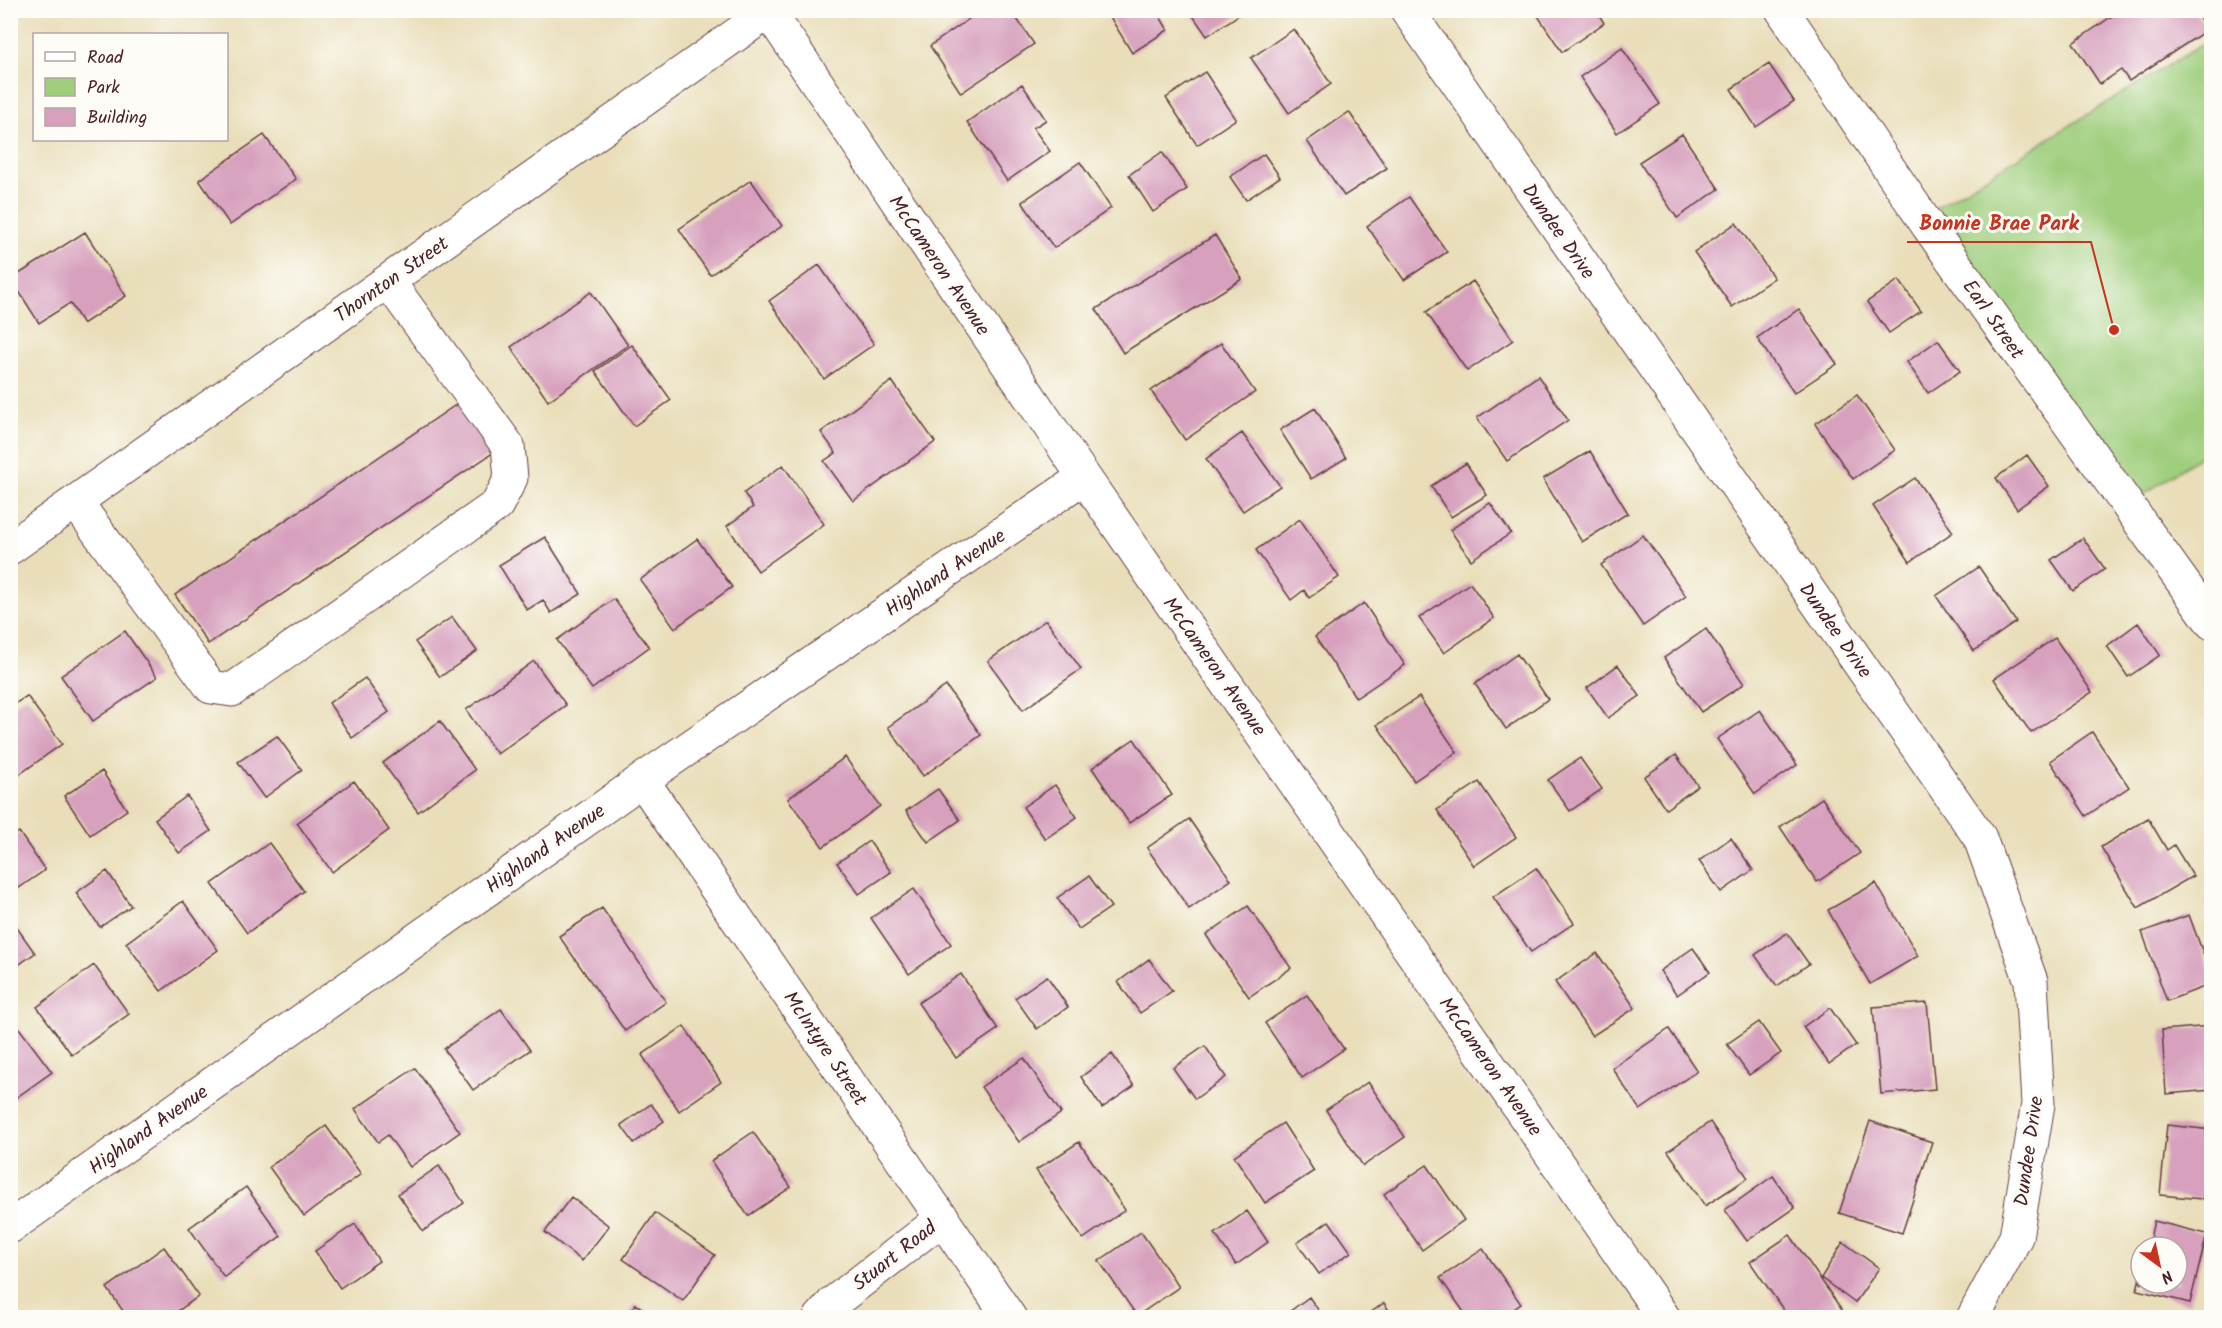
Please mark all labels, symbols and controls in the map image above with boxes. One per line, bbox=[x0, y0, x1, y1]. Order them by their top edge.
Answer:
legend bbox=[33, 33, 228, 141]
text: Road bbox=[87, 44, 124, 73]
text: Park bbox=[87, 74, 120, 103]
text: Building bbox=[87, 104, 147, 133]
street label: Dundee Drive bbox=[1512, 178, 1602, 287]
street label: McCameron Avenue bbox=[879, 189, 998, 343]
callout: Bonnie Brae Park bbox=[1907, 203, 2091, 242]
text: Bonnie Brae Park bbox=[1919, 208, 2079, 241]
street label: Thornton Street bbox=[328, 229, 456, 332]
street label: Earl Street bbox=[1953, 274, 2032, 367]
street label: Highland Avenue bbox=[879, 521, 1013, 626]
street label: Dundee Drive bbox=[1789, 577, 1879, 686]
street label: McCameron Avenue bbox=[1153, 591, 1274, 744]
street label: Highland Avenue bbox=[480, 796, 613, 903]
street label: McIntyre Street bbox=[774, 985, 875, 1113]
street label: McCameron Avenue bbox=[1429, 991, 1550, 1144]
street label: Highland Avenue bbox=[83, 1077, 216, 1184]
street label: Dundee Drive bbox=[2006, 1094, 2054, 1208]
street label: Stuart Road bbox=[846, 1213, 945, 1300]
north arrow bbox=[2129, 1235, 2189, 1295]
text: N bbox=[2155, 1263, 2177, 1290]

